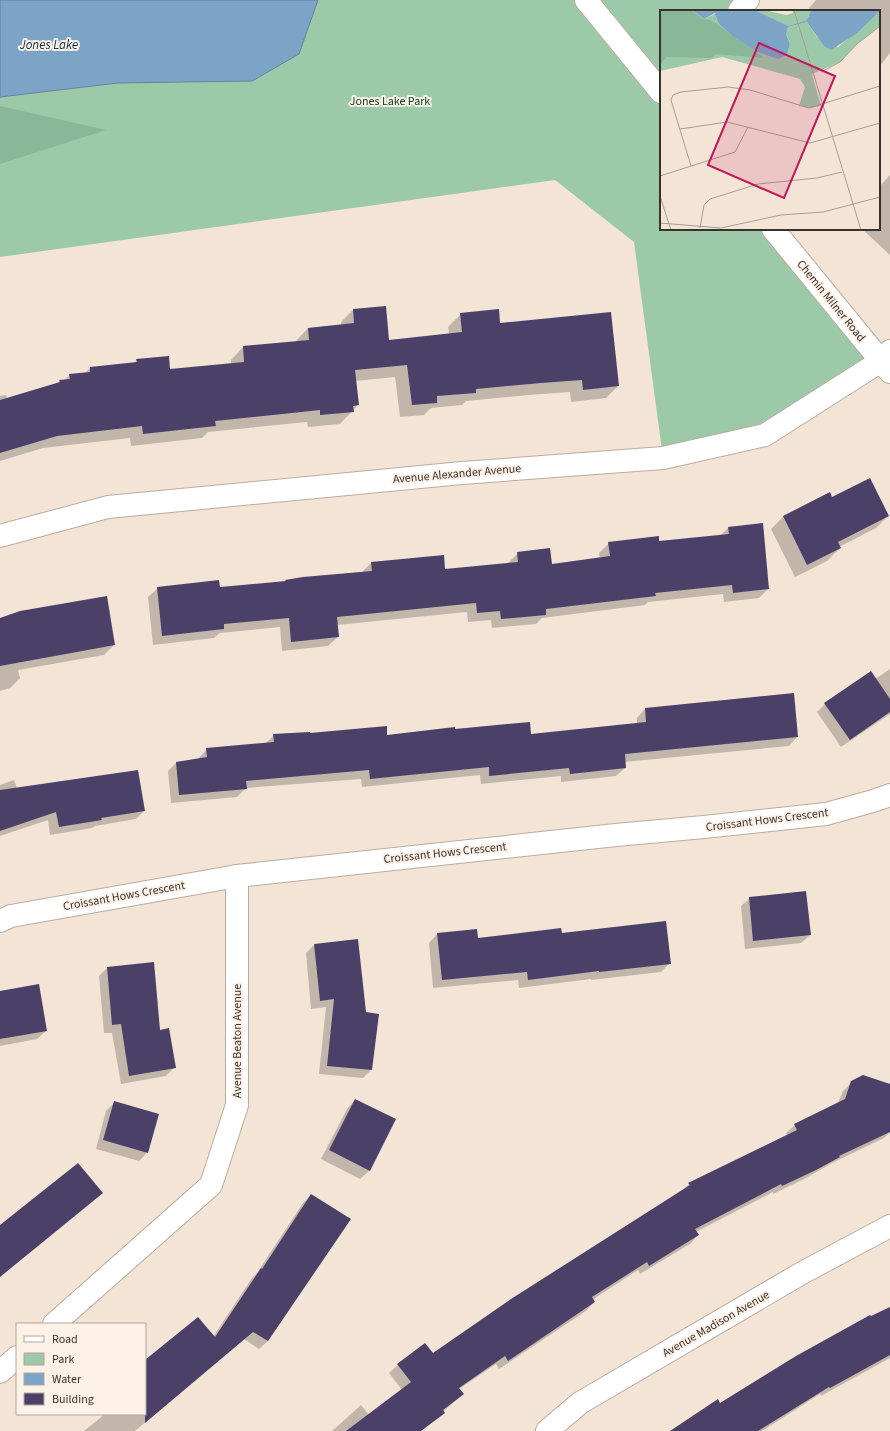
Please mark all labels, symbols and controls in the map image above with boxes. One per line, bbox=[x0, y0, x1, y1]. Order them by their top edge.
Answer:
inset map bbox=[660, 10, 880, 230]
water label: Jones Lake bbox=[19, 36, 78, 54]
park label: Jones Lake Park bbox=[350, 93, 430, 110]
street label: Chemin Milner Road bbox=[793, 256, 869, 346]
street label: Avenue Alexander Avenue bbox=[392, 460, 522, 488]
street label: Croissant Hows Crescent bbox=[705, 804, 829, 836]
street label: Croissant Hows Crescent bbox=[383, 838, 507, 868]
street label: Croissant Hows Crescent bbox=[62, 877, 186, 915]
street label: Avenue Beaton Avenue bbox=[229, 984, 246, 1098]
street label: Avenue Madison Avenue bbox=[659, 1286, 773, 1362]
legend bbox=[16, 1323, 146, 1415]
text: Road bbox=[52, 1331, 78, 1348]
text: Park bbox=[52, 1351, 74, 1368]
text: Water bbox=[52, 1371, 82, 1388]
text: Building bbox=[52, 1391, 94, 1408]

